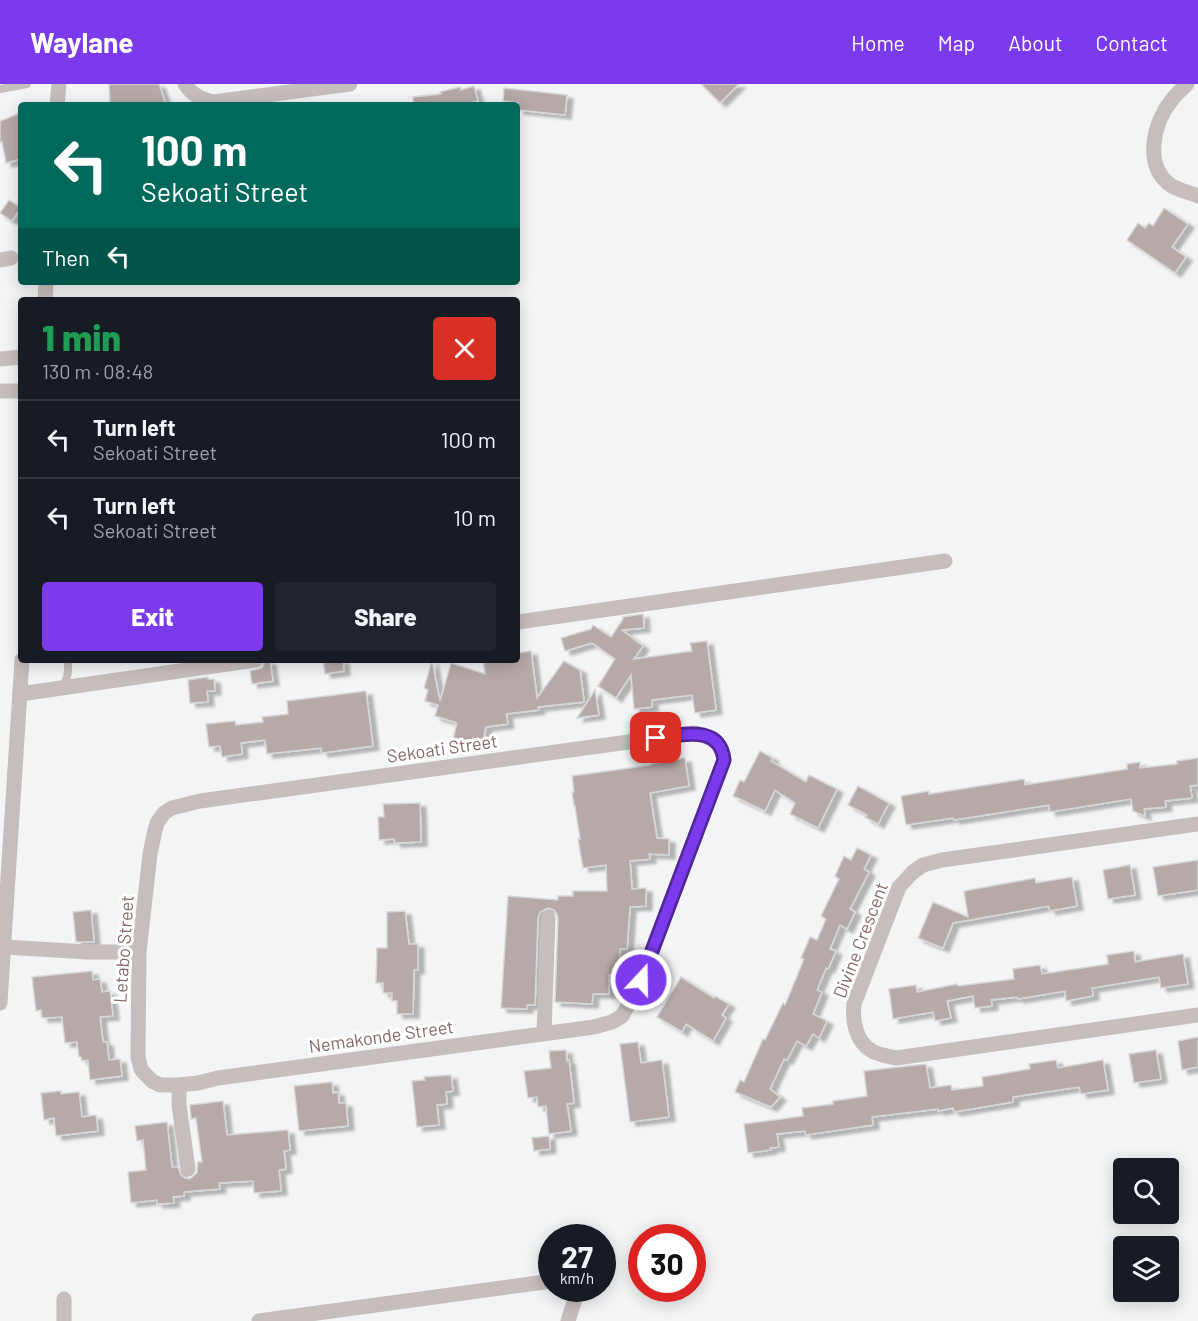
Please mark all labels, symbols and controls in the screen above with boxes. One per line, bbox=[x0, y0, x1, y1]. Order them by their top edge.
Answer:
text: Waylane bbox=[30, 25, 134, 59]
text: Home bbox=[851, 30, 905, 55]
text: Map bbox=[938, 30, 975, 55]
text: About bbox=[1008, 30, 1063, 55]
text: Contact bbox=[1096, 30, 1168, 55]
text: 100 m bbox=[141, 124, 247, 174]
icon: left bbox=[42, 126, 120, 204]
text: Sekoati Street bbox=[141, 175, 308, 207]
icon: left bbox=[102, 240, 135, 273]
text: Then bbox=[42, 244, 90, 270]
text: 1 min bbox=[42, 315, 121, 358]
button: close bbox=[433, 317, 496, 380]
text: 130 m · 08:48 bbox=[42, 359, 153, 383]
text: Turn left bbox=[93, 414, 176, 440]
icon: left bbox=[42, 423, 75, 456]
text: 100 m bbox=[441, 426, 496, 452]
text: Sekoati Street bbox=[93, 440, 217, 464]
text: Turn left bbox=[93, 492, 176, 518]
icon: left bbox=[42, 501, 75, 534]
text: 10 m bbox=[453, 504, 496, 530]
text: Sekoati Street bbox=[93, 518, 217, 542]
button: Exit bbox=[42, 582, 263, 651]
button: Share bbox=[275, 582, 496, 651]
pin bbox=[630, 712, 681, 763]
icon: arrive bbox=[639, 721, 672, 754]
street label: Sekoati Street bbox=[385, 729, 499, 767]
street label: Divine Crescent bbox=[828, 879, 892, 1001]
street label: Letabo Street bbox=[108, 895, 138, 1003]
position arrow bbox=[609, 948, 673, 1012]
street label: Nemakonde Street bbox=[307, 1015, 455, 1057]
map controls bbox=[1113, 1158, 1179, 1302]
button: search bbox=[1113, 1158, 1179, 1224]
speed limit sign: 30 bbox=[628, 1224, 706, 1302]
button: layers bbox=[1113, 1236, 1179, 1302]
text: 27 bbox=[561, 1238, 593, 1274]
text: km/h bbox=[560, 1269, 594, 1287]

